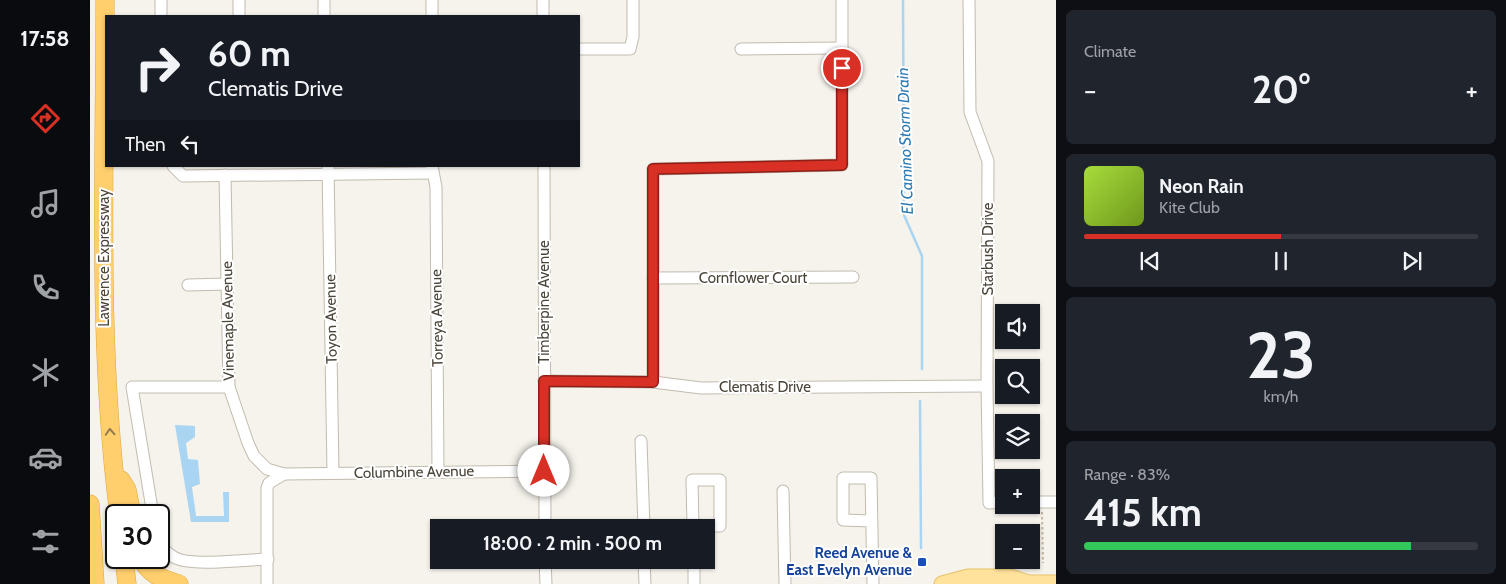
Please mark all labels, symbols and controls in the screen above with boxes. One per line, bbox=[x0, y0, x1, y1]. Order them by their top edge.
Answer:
text: 17:58 bbox=[20, 25, 70, 52]
text: 60 m bbox=[208, 32, 291, 75]
icon: right bbox=[125, 35, 190, 100]
text: Climate bbox=[1084, 42, 1136, 61]
pin bbox=[821, 47, 863, 89]
icon: arrive bbox=[828, 54, 856, 82]
text: 20° bbox=[1252, 66, 1310, 113]
water label: El Camino Storm Drain bbox=[893, 67, 917, 215]
text: − bbox=[1084, 73, 1096, 107]
text: + bbox=[1466, 73, 1478, 107]
text: Clematis Drive bbox=[208, 75, 343, 102]
icon: directions bbox=[28, 101, 63, 136]
icon: left bbox=[176, 130, 204, 158]
text: Then bbox=[125, 133, 166, 156]
text: Neon Rain bbox=[1159, 175, 1244, 198]
icon: music bbox=[28, 186, 63, 221]
street label: Lawrence Expressway bbox=[95, 189, 113, 327]
text: Kite Club bbox=[1159, 198, 1220, 217]
street label: Starbush Drive bbox=[979, 202, 997, 296]
street label: Timberpine Avenue bbox=[535, 240, 553, 364]
icon: previous bbox=[1136, 247, 1164, 275]
icon: pause bbox=[1267, 247, 1295, 275]
icon: next bbox=[1398, 247, 1426, 275]
street label: Vinemaple Avenue bbox=[218, 261, 238, 381]
street label: Torreya Avenue bbox=[427, 269, 447, 367]
street label: Cornflower Court bbox=[699, 269, 807, 287]
icon: phone bbox=[28, 270, 63, 305]
street label: Toyon Avenue bbox=[321, 274, 341, 364]
map controls bbox=[995, 304, 1040, 569]
button: sound bbox=[995, 304, 1040, 349]
text: 23 bbox=[1246, 315, 1316, 394]
icon: climate bbox=[28, 355, 63, 390]
button: search bbox=[995, 359, 1040, 404]
street label: Clematis Drive bbox=[719, 378, 811, 396]
text: km/h bbox=[1263, 387, 1299, 406]
button: layers bbox=[995, 414, 1040, 459]
one-way arrow bbox=[105, 427, 116, 435]
icon: car bbox=[28, 440, 63, 475]
position arrow bbox=[517, 444, 569, 496]
street label: Columbine Avenue bbox=[354, 462, 475, 482]
text: Range · 83% bbox=[1084, 465, 1170, 484]
button: + bbox=[995, 469, 1040, 514]
text: 415 km bbox=[1084, 489, 1202, 536]
speed limit sign: 30 bbox=[105, 504, 170, 569]
icon: filters bbox=[28, 524, 63, 559]
button: − bbox=[995, 524, 1040, 569]
text: 18:00 · 2 min · 500 m bbox=[483, 532, 662, 555]
place label: Reed Avenue & East Evelyn Avenue bbox=[786, 544, 913, 579]
marker: Reed Avenue & East Evelyn Avenue bbox=[916, 556, 928, 568]

